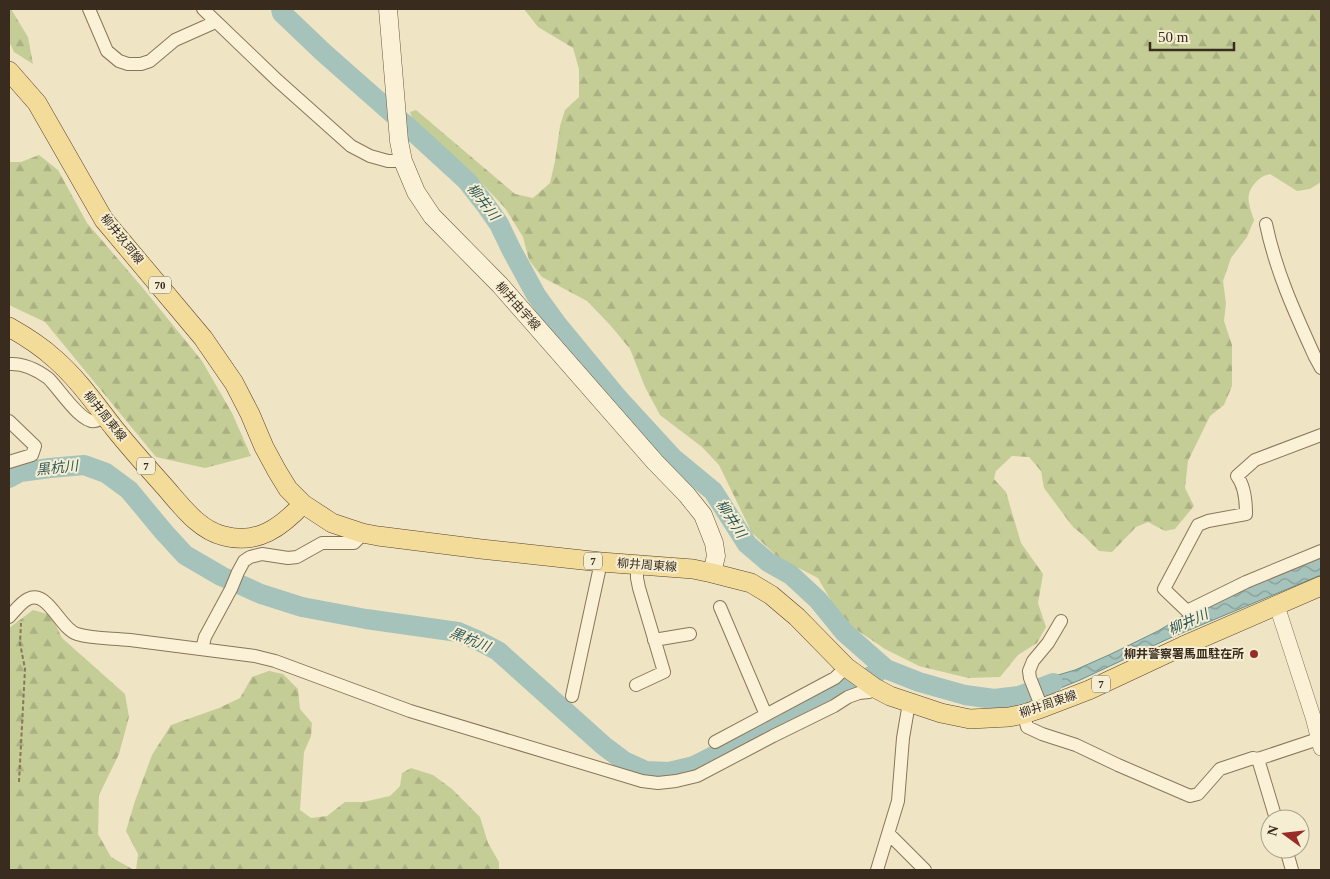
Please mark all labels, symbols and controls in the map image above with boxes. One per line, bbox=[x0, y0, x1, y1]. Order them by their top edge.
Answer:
scale bar bbox=[1150, 20, 1234, 52]
text: 50 m bbox=[1158, 29, 1189, 45]
water label: 柳井川 bbox=[464, 181, 503, 225]
street label: 柳井玖珂線 bbox=[98, 211, 146, 267]
road number: 70 bbox=[149, 276, 171, 294]
street label: 柳井由宇線 bbox=[493, 279, 543, 333]
street label: 柳井周東線 bbox=[81, 388, 129, 444]
water label: 黒杭川 bbox=[35, 458, 81, 478]
road number: 7 bbox=[137, 458, 155, 474]
water label: 柳井川 bbox=[713, 497, 750, 542]
road number: 7 bbox=[584, 552, 602, 570]
street label: 柳井周東線 bbox=[617, 556, 677, 574]
water label: 柳井川 bbox=[1166, 606, 1212, 637]
water label: 黒杭川 bbox=[448, 625, 494, 656]
place label: 柳井警察署馬皿駐在所 bbox=[1124, 647, 1244, 661]
marker: 柳井警察署馬皿駐在所 bbox=[1248, 648, 1260, 660]
road number: 7 bbox=[1092, 676, 1110, 692]
street label: 柳井周東線 bbox=[1017, 688, 1079, 720]
north arrow bbox=[1260, 809, 1310, 859]
text: N bbox=[1264, 824, 1281, 838]

